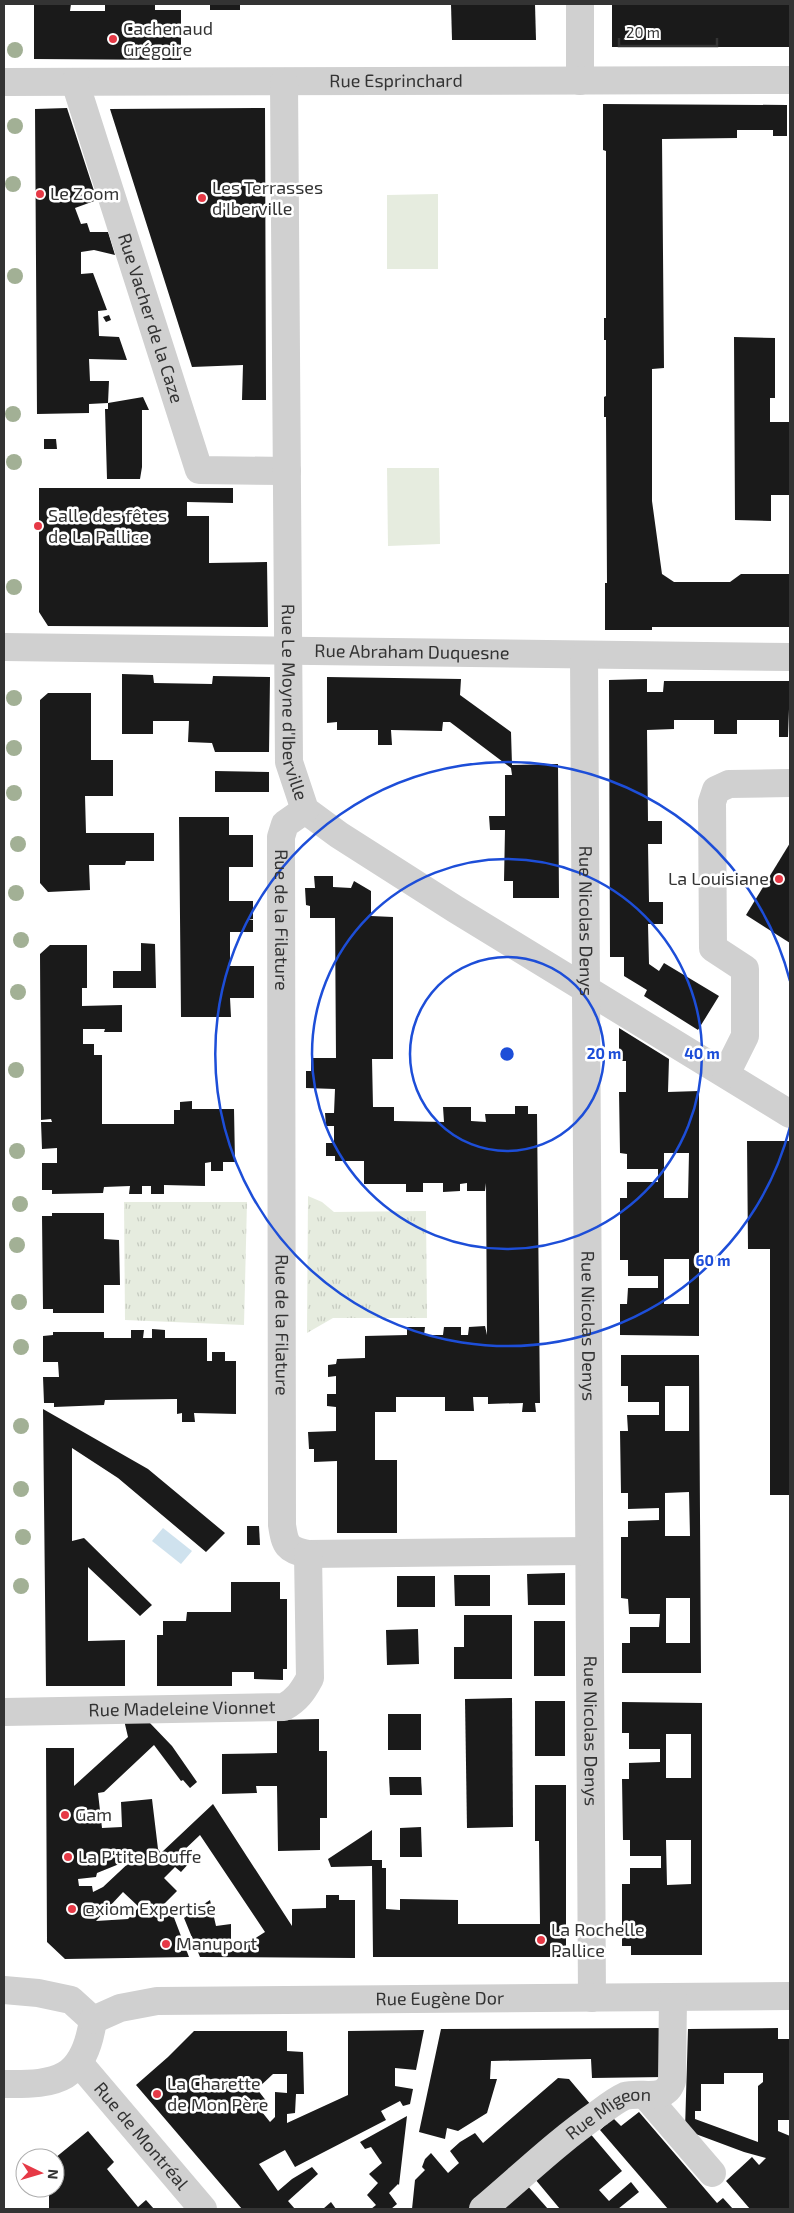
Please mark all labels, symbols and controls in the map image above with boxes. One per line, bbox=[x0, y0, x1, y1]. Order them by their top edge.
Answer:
scale bar bbox=[619, 15, 716, 47]
place label: Cachenaud Grégoire bbox=[123, 17, 213, 60]
text: 20 m bbox=[626, 23, 660, 41]
marker: Cachenaud Grégoire bbox=[107, 33, 119, 45]
street label: Rue Esprinchard bbox=[329, 69, 463, 91]
place label: Les Terrasses d'Iberville bbox=[212, 176, 323, 219]
place label: Le Zoom bbox=[50, 182, 119, 204]
marker: Le Zoom bbox=[34, 188, 46, 200]
marker: Les Terrasses d'Iberville bbox=[196, 192, 208, 204]
street label: Rue Vacher de la Caze bbox=[114, 230, 189, 406]
place label: Salle des fêtes de La Pallice bbox=[48, 504, 167, 547]
marker: Salle des fêtes de La Pallice bbox=[32, 520, 44, 532]
street label: Rue Le Moyne d'Iberville bbox=[278, 604, 313, 803]
street label: Rue Abraham Duquesne bbox=[314, 639, 510, 663]
street label: Rue Nicolas Denys bbox=[575, 846, 598, 996]
street label: Rue de la Filature bbox=[271, 849, 293, 991]
place label: La Louisiane bbox=[668, 867, 769, 889]
marker: La Louisiane bbox=[773, 873, 785, 885]
text: 20 m bbox=[587, 1044, 621, 1062]
text: 40 m bbox=[684, 1044, 720, 1062]
centre of rings bbox=[498, 1045, 516, 1063]
street label: Rue Nicolas Denys bbox=[578, 1251, 600, 1401]
text: 60 m bbox=[696, 1251, 730, 1269]
street label: Rue de la Filature bbox=[272, 1254, 294, 1396]
street label: Rue Nicolas Denys bbox=[580, 1656, 603, 1806]
street label: Rue Madeleine Vionnet bbox=[88, 1695, 276, 1720]
place label: Gam bbox=[75, 1803, 112, 1825]
marker: Gam bbox=[59, 1809, 71, 1821]
place label: La P'tite Bouffe bbox=[78, 1845, 201, 1867]
marker: La P'tite Bouffe bbox=[62, 1851, 74, 1863]
place label: @xiom Expertise bbox=[82, 1897, 216, 1919]
marker: @xiom Expertise bbox=[66, 1903, 78, 1915]
place label: La Rochelle Pallice bbox=[551, 1918, 645, 1961]
place label: Manuport bbox=[176, 1932, 257, 1954]
marker: La Rochelle Pallice bbox=[535, 1934, 547, 1946]
marker: Manuport bbox=[160, 1938, 172, 1950]
street label: Rue Eugène Dor bbox=[375, 1986, 504, 2009]
place label: La Charette de Mon Père bbox=[167, 2072, 268, 2115]
street label: Rue de Montréal bbox=[90, 2077, 194, 2194]
street label: Rue Migeon bbox=[561, 2083, 651, 2144]
marker: La Charette de Mon Père bbox=[151, 2088, 163, 2100]
north arrow bbox=[15, 2148, 65, 2198]
text: N bbox=[45, 2168, 62, 2180]

